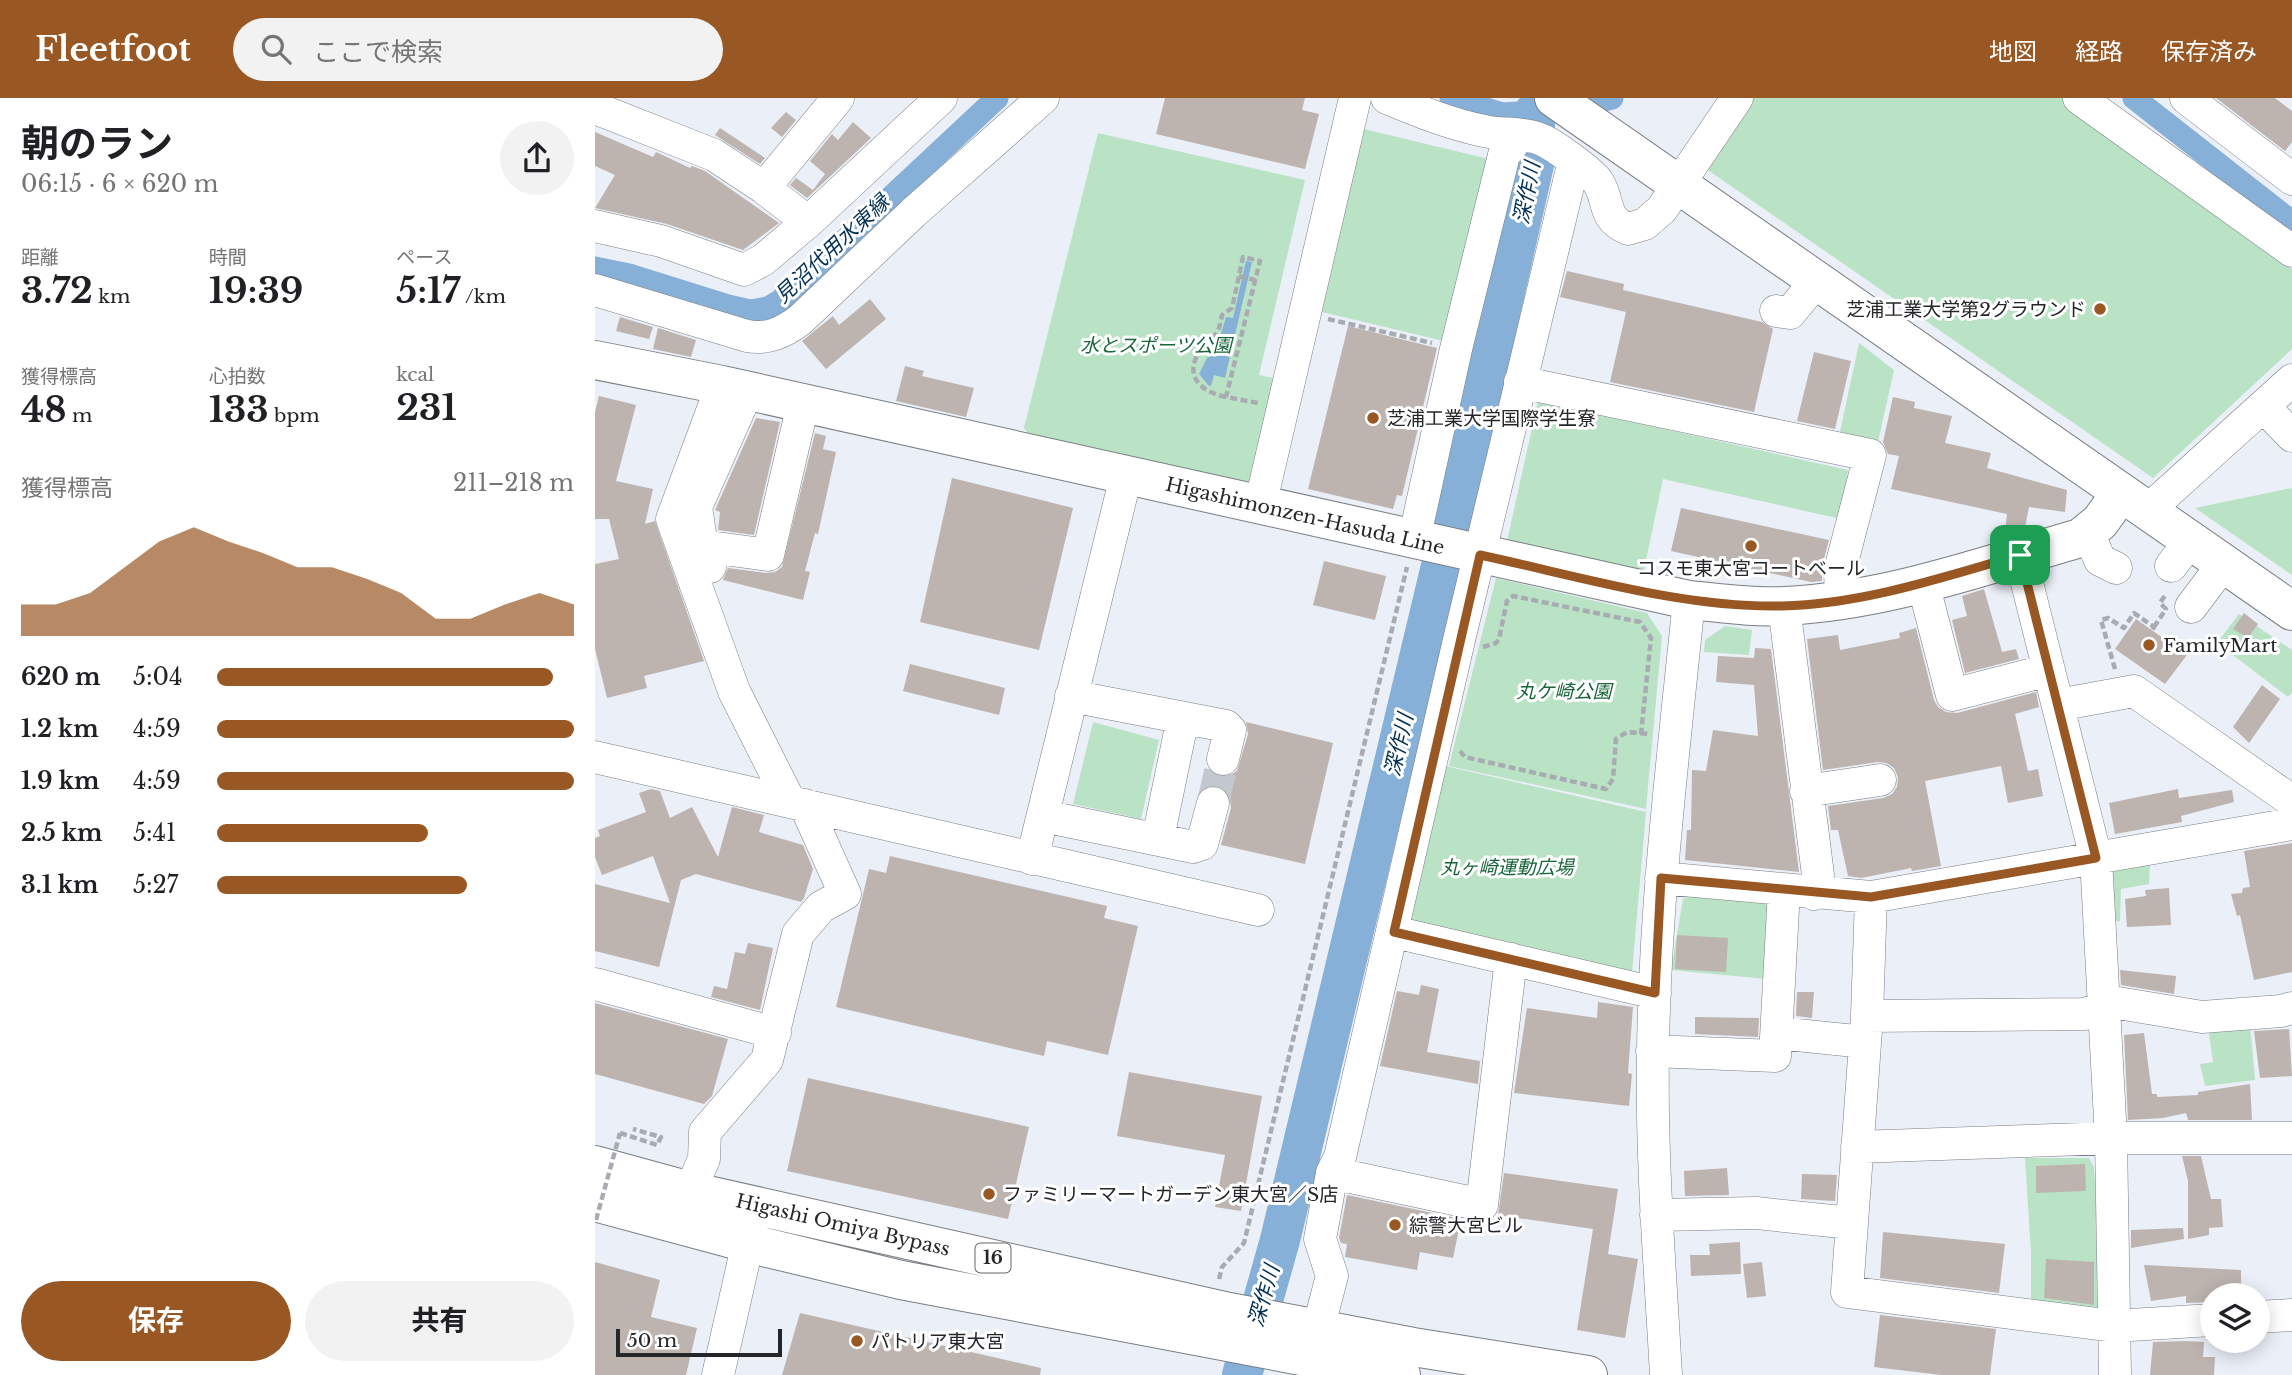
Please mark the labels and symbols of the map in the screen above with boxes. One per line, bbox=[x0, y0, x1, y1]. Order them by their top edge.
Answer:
water label: 深作川 bbox=[1508, 158, 1546, 226]
water label: 見沼代用水東縁 bbox=[769, 188, 896, 309]
place label: 芝浦工業大学第2グラウンド bbox=[1846, 298, 2086, 321]
marker: 芝浦工業大学第2グラウンド bbox=[2092, 301, 2108, 317]
park label: 水とスポーツ公園 bbox=[1080, 334, 1235, 357]
place label: 芝浦工業大学国際学生寮 bbox=[1387, 407, 1596, 430]
marker: 芝浦工業大学国際学生寮 bbox=[1365, 410, 1381, 426]
street label: Higashimonzen-Hasuda Line bbox=[1163, 473, 1447, 559]
pin bbox=[1990, 525, 2050, 585]
marker: コスモ東大宮コートベール bbox=[1743, 538, 1759, 554]
place label: コスモ東大宮コートベール bbox=[1637, 557, 1865, 580]
place label: FamilyMart bbox=[2163, 634, 2278, 657]
marker: FamilyMart bbox=[2141, 637, 2157, 653]
park label: 丸ケ崎公園 bbox=[1516, 680, 1614, 703]
water label: 深作川 bbox=[1379, 709, 1419, 779]
park label: 丸ヶ崎運動広場 bbox=[1440, 856, 1575, 879]
place label: ファミリーマートガーデン東大宮／S店 bbox=[1003, 1183, 1338, 1206]
marker: ファミリーマートガーデン東大宮／S店 bbox=[981, 1186, 997, 1202]
street label: Higashi Omiya Bypass bbox=[734, 1189, 952, 1261]
place label: 綜警大宮ビル bbox=[1409, 1214, 1523, 1237]
marker: 綜警大宮ビル bbox=[1387, 1217, 1403, 1233]
road number: 16 bbox=[975, 1244, 1011, 1273]
water label: 深作川 bbox=[1243, 1260, 1286, 1330]
scale bar bbox=[616, 1326, 782, 1358]
place label: パトリア東大宮 bbox=[871, 1330, 1005, 1353]
marker: パトリア東大宮 bbox=[849, 1333, 865, 1349]

